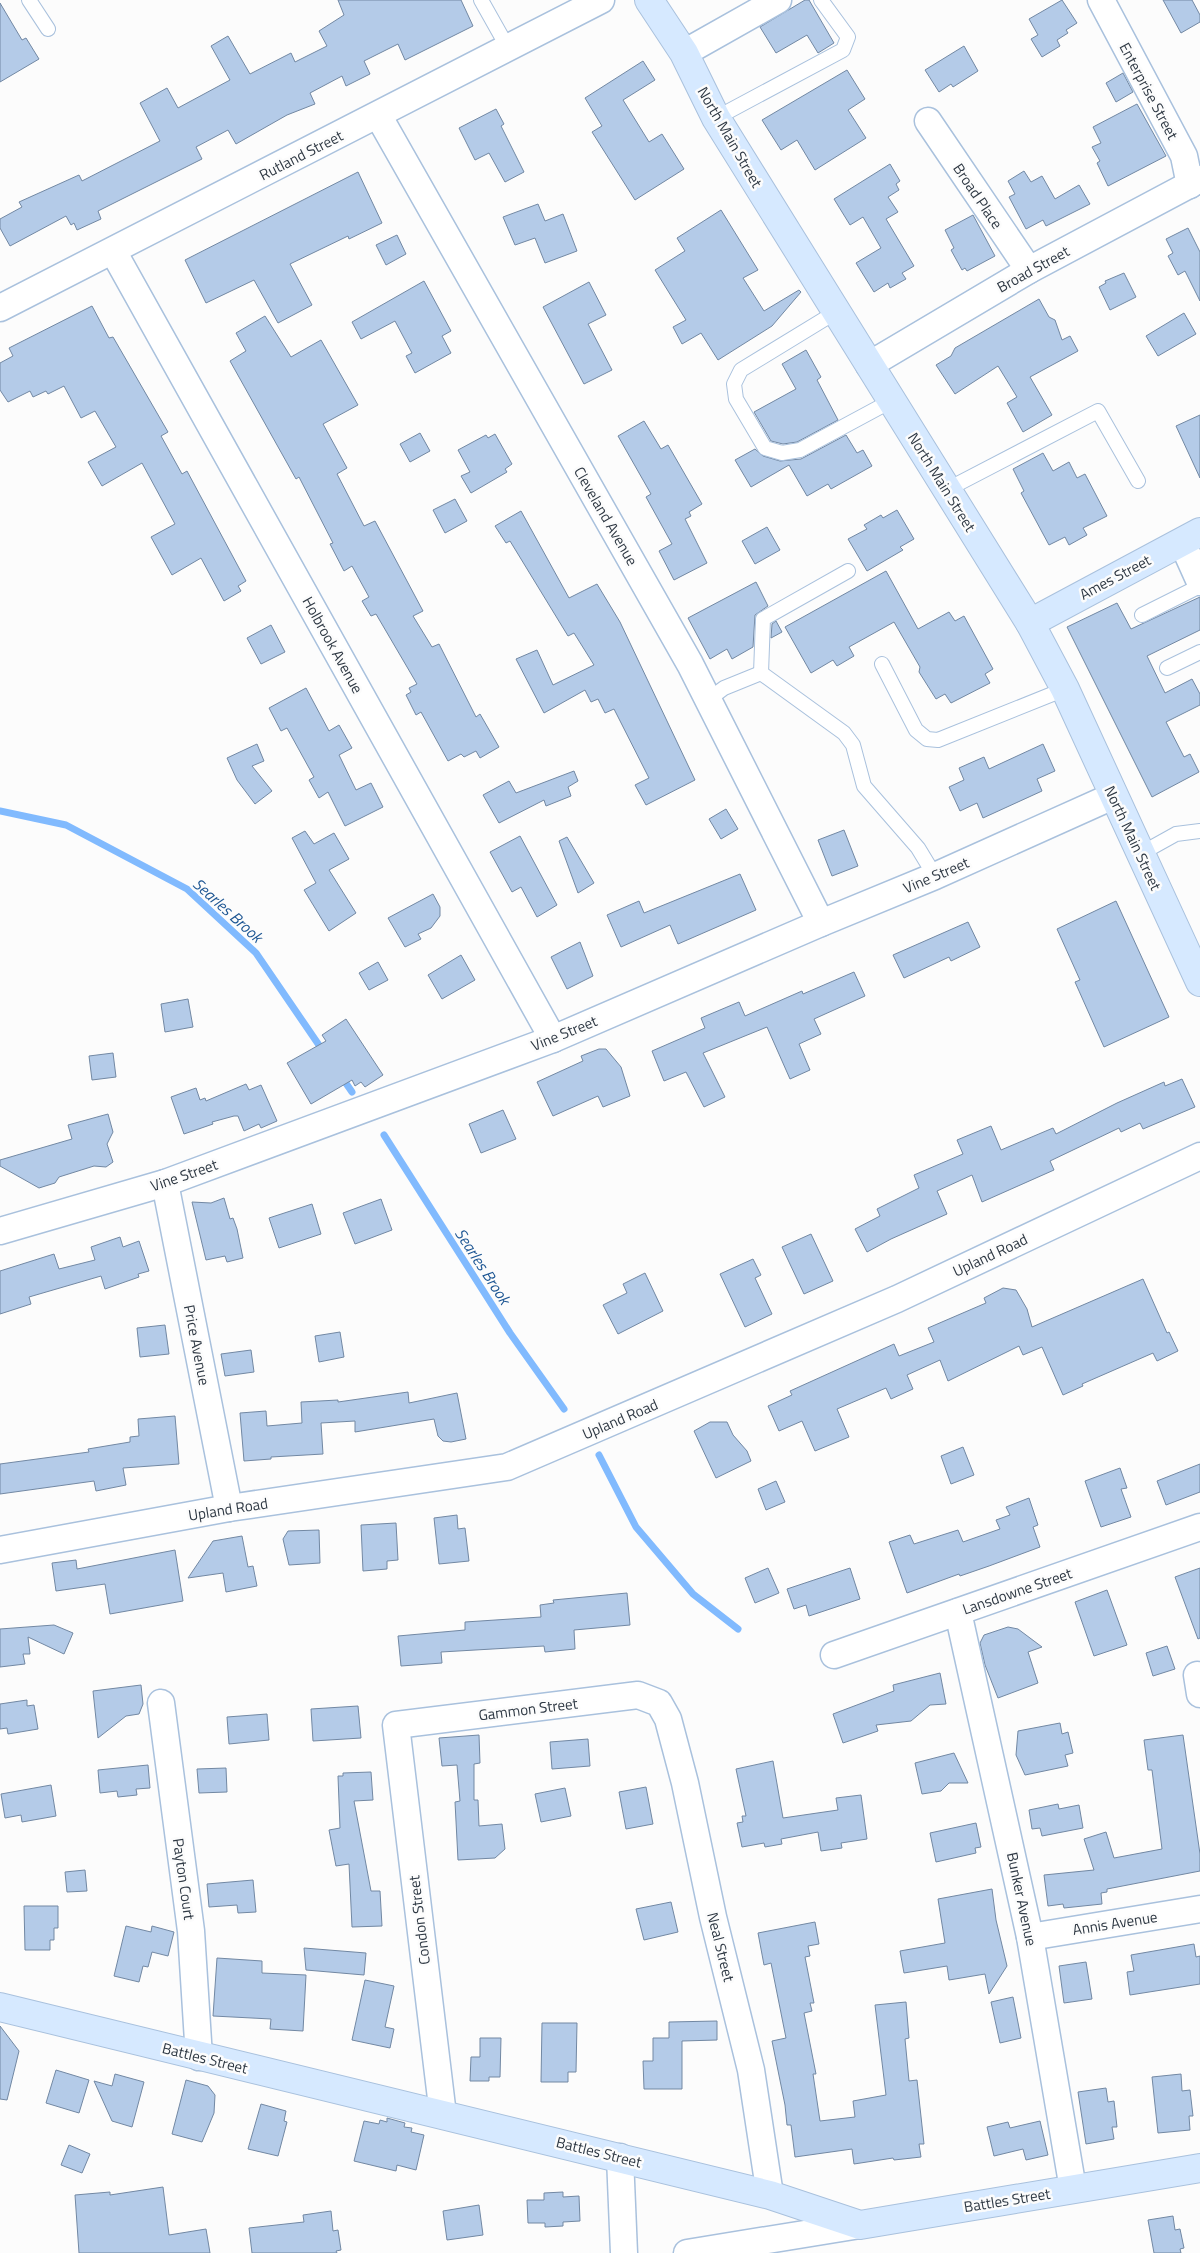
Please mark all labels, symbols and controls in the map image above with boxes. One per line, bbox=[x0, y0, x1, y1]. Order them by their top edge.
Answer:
street label: Enterprise Street bbox=[1114, 38, 1185, 144]
street label: North Main Street bbox=[692, 82, 769, 192]
street label: Rutland Street bbox=[255, 124, 348, 186]
street label: Broad Place bbox=[948, 159, 1008, 233]
street label: Broad Street bbox=[993, 239, 1074, 298]
street label: North Main Street bbox=[902, 428, 982, 537]
street label: Cleveland Avenue bbox=[568, 462, 644, 570]
street label: Ames Street bbox=[1075, 548, 1155, 605]
street label: Holbrook Avenue bbox=[297, 592, 369, 698]
street label: North Main Street bbox=[1099, 782, 1168, 895]
street label: Vine Street bbox=[899, 851, 973, 899]
water label: Searles Brook bbox=[188, 872, 270, 949]
street label: Vine Street bbox=[527, 1009, 601, 1057]
street label: Vine Street bbox=[147, 1153, 221, 1197]
water label: Searles Brook bbox=[449, 1223, 518, 1310]
street label: Upland Road bbox=[949, 1228, 1031, 1282]
street label: Price Avenue bbox=[178, 1303, 216, 1387]
street label: Upland Road bbox=[579, 1393, 661, 1445]
street label: Upland Road bbox=[187, 1491, 269, 1527]
street label: Lansdowne Street bbox=[959, 1561, 1076, 1621]
street label: Gammon Street bbox=[477, 1691, 580, 1726]
street label: Payton Court bbox=[167, 1837, 201, 1922]
street label: Bunker Avenue bbox=[1001, 1850, 1043, 1948]
street label: Condon Street bbox=[402, 1873, 436, 1966]
street label: Annis Avenue bbox=[1071, 1905, 1159, 1941]
street label: Neal Street bbox=[701, 1910, 741, 1985]
street label: Battles Street bbox=[160, 2036, 251, 2080]
street label: Battles Street bbox=[554, 2130, 645, 2174]
street label: Battles Street bbox=[962, 2182, 1053, 2218]

